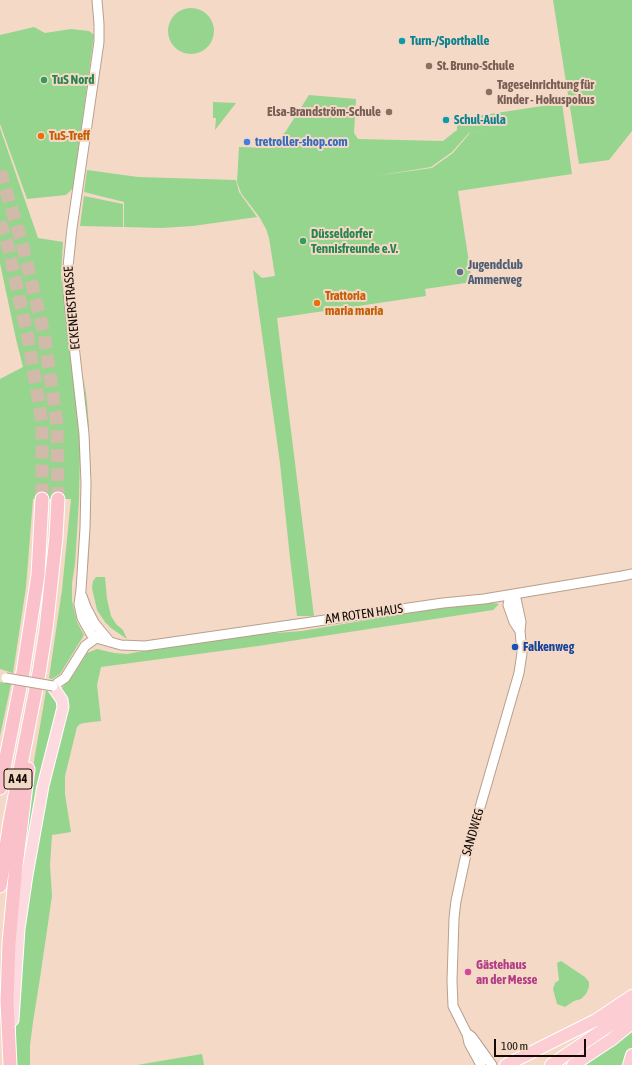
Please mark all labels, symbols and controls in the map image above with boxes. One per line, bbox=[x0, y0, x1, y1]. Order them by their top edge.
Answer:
place label: Turn-/Sporthalle bbox=[410, 33, 489, 49]
marker: Turn-/Sporthalle bbox=[397, 36, 407, 46]
place label: St. Bruno-Schule bbox=[437, 58, 514, 74]
marker: St. Bruno-Schule bbox=[424, 61, 434, 71]
place label: TuS Nord bbox=[52, 72, 94, 88]
marker: TuS Nord bbox=[39, 75, 49, 85]
place label: Tageseinrichtung für Kinder - Hokuspokus bbox=[497, 77, 594, 108]
marker: Tageseinrichtung für Kinder - Hokuspokus bbox=[484, 87, 494, 97]
place label: Elsa-Brandström-Schule bbox=[267, 104, 381, 120]
marker: Elsa-Brandström-Schule bbox=[384, 107, 394, 117]
place label: Schul-Aula bbox=[454, 112, 506, 128]
marker: Schul-Aula bbox=[441, 115, 451, 125]
place label: TuS-Treff bbox=[49, 128, 90, 144]
marker: TuS-Treff bbox=[36, 131, 46, 141]
place label: tretroller-shop.com bbox=[255, 134, 348, 150]
marker: tretroller-shop.com bbox=[242, 137, 252, 147]
place label: Düsseldorfer Tennisfreunde e.V. bbox=[311, 226, 398, 257]
marker: Düsseldorfer Tennisfreunde e.V. bbox=[298, 236, 308, 246]
place label: Jugendclub Ammerweg bbox=[468, 257, 523, 288]
street label: ECKENERSTRASSE bbox=[61, 266, 83, 350]
marker: Jugendclub Ammerweg bbox=[455, 267, 465, 277]
place label: Trattoria maria maria bbox=[325, 288, 383, 319]
marker: Trattoria maria maria bbox=[312, 298, 322, 308]
street label: AM ROTEN HAUS bbox=[324, 601, 404, 627]
place label: Falkenweg bbox=[523, 639, 574, 655]
marker: Falkenweg bbox=[510, 642, 520, 652]
road number: A 44 bbox=[4, 769, 32, 789]
street label: SANDWEG bbox=[459, 807, 487, 857]
place label: Gästehaus an der Messe bbox=[476, 957, 538, 988]
marker: Gästehaus an der Messe bbox=[463, 967, 473, 977]
scale bar bbox=[496, 1031, 588, 1057]
text: 100 m bbox=[501, 1039, 528, 1053]

